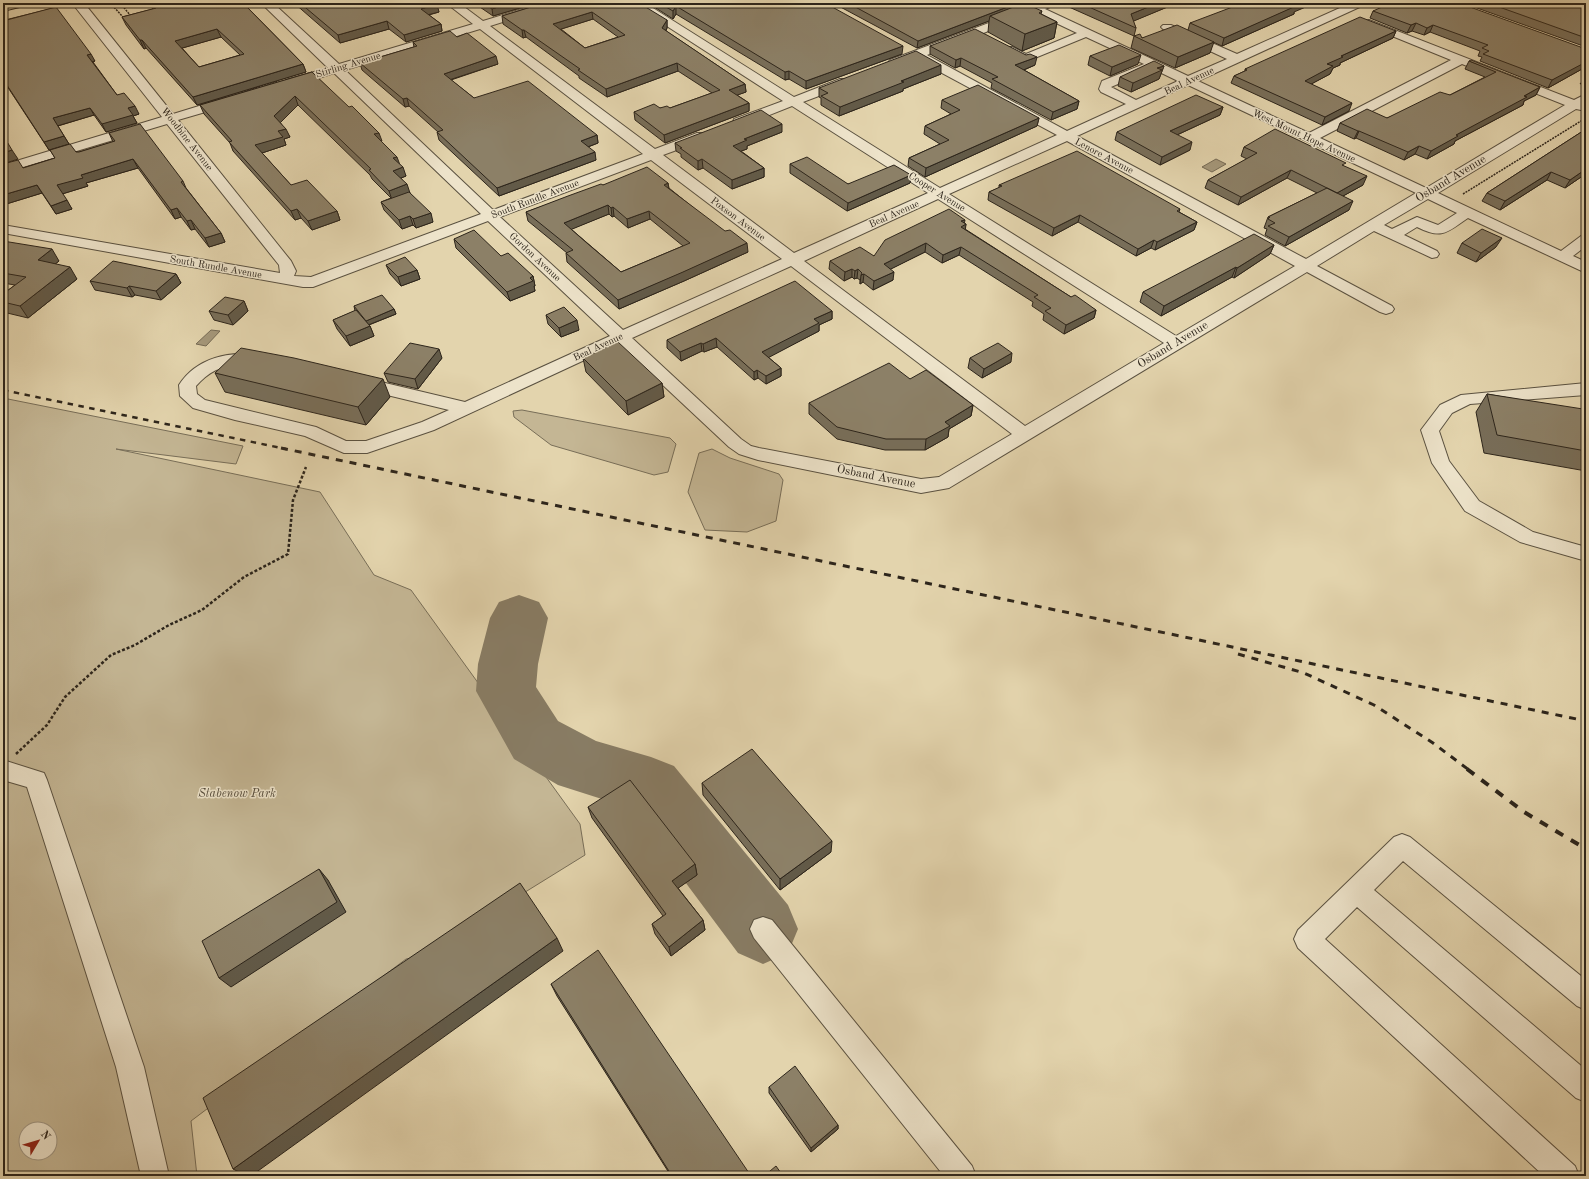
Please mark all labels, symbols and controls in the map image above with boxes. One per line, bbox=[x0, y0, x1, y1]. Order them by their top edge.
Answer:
street label: Stirling Avenue bbox=[314, 50, 382, 80]
street label: Beal Avenue bbox=[1163, 65, 1216, 97]
street label: Woodbine Avenue bbox=[159, 105, 215, 173]
street label: West Mount Hope Avenue bbox=[1251, 108, 1357, 164]
street label: Lenore Avenue bbox=[1073, 136, 1135, 176]
street label: Osband Avenue bbox=[1414, 153, 1489, 205]
street label: Cooper Avenue bbox=[907, 171, 968, 214]
street label: South Rundle Avenue bbox=[490, 177, 581, 220]
street label: Poxson Avenue bbox=[709, 195, 767, 243]
street label: Beal Avenue bbox=[867, 198, 921, 229]
street label: Gordon Avenue bbox=[507, 231, 563, 284]
street label: South Rundle Avenue bbox=[169, 254, 263, 280]
street label: Osband Avenue bbox=[1136, 319, 1211, 371]
street label: Beal Avenue bbox=[572, 331, 625, 363]
street label: Osband Avenue bbox=[836, 463, 917, 491]
park label: Stabenow Park bbox=[198, 788, 276, 800]
north arrow bbox=[18, 1121, 58, 1161]
text: N bbox=[38, 1129, 52, 1143]

